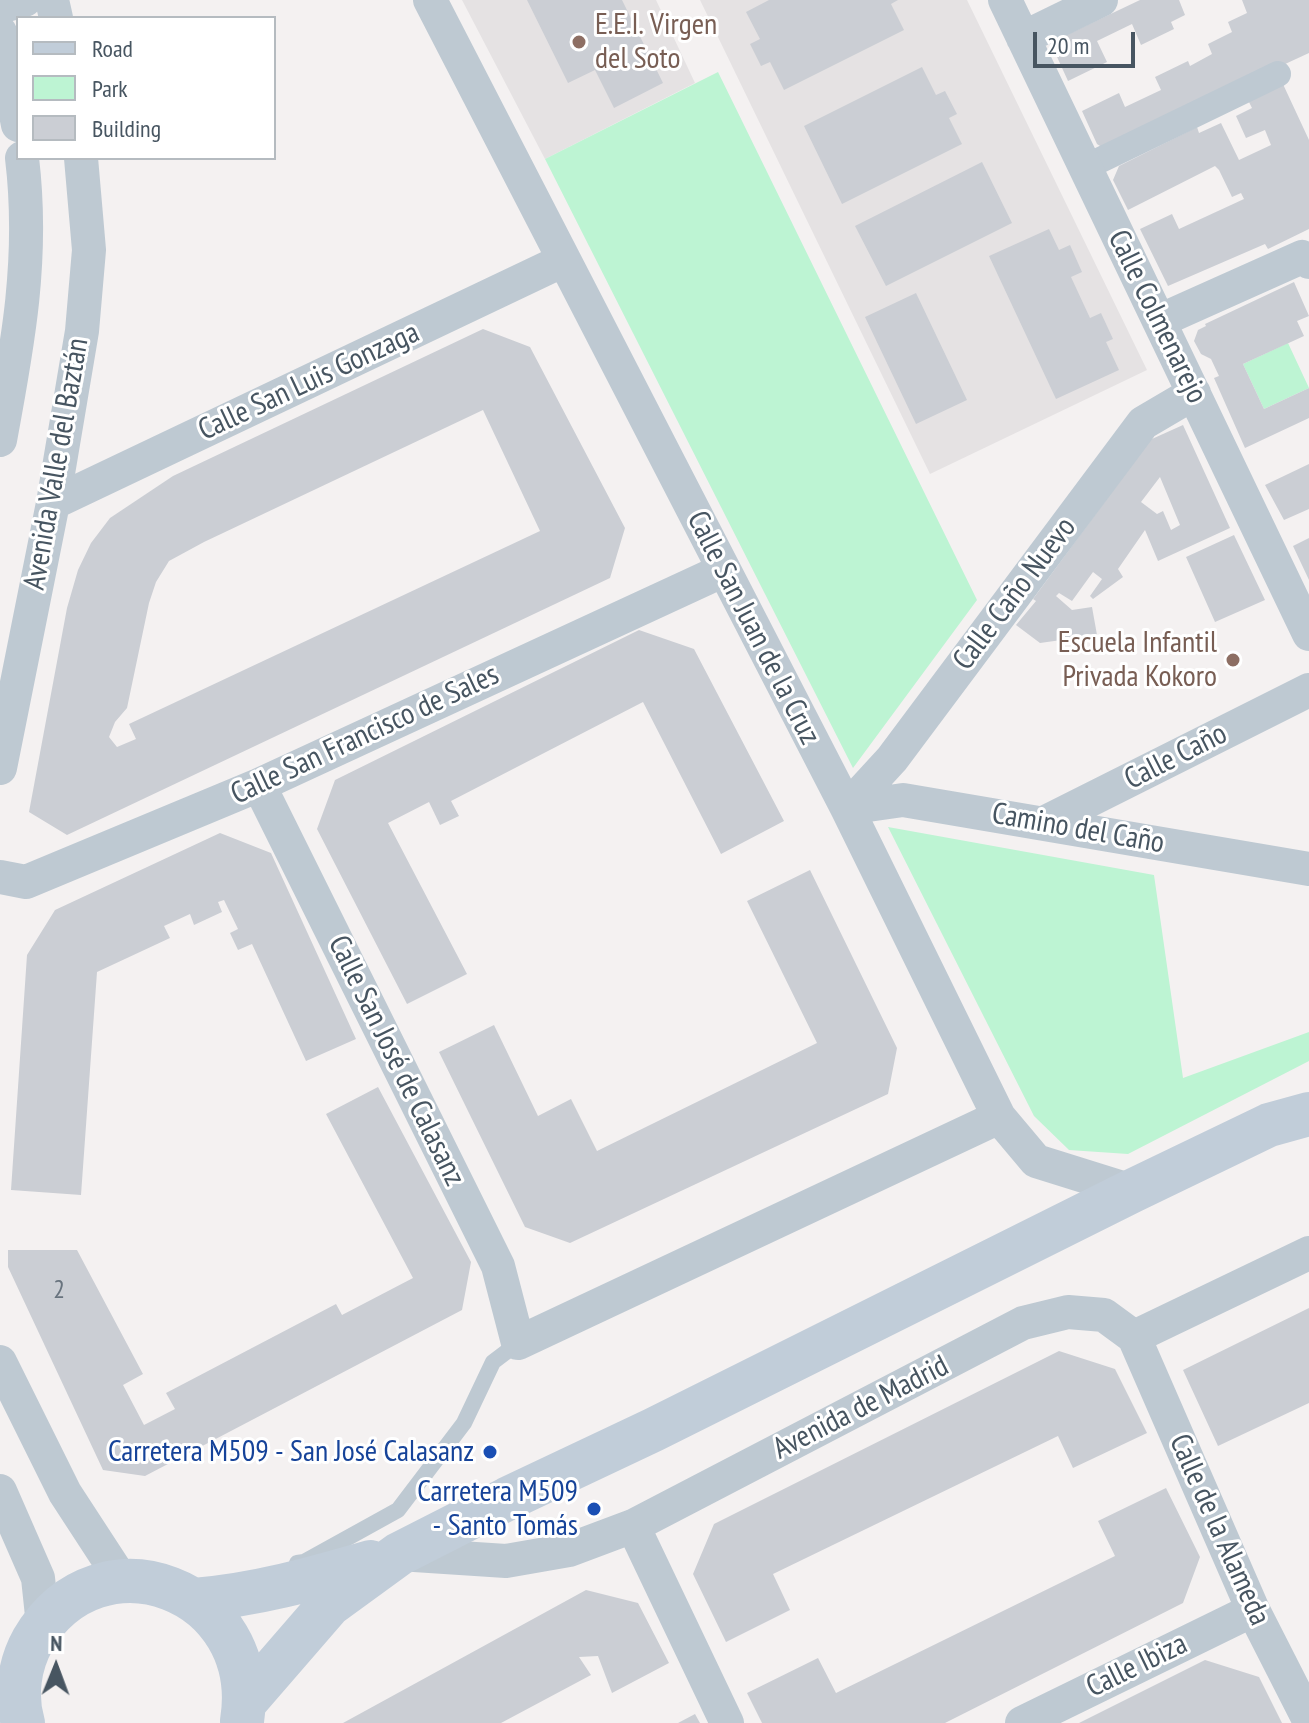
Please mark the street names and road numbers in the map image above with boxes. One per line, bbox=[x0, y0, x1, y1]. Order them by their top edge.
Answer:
street label: Calle Colmenarejo bbox=[1100, 225, 1214, 409]
street label: Calle San Luis Gonzaga bbox=[193, 315, 425, 449]
street label: Avenida Valle del Baztán bbox=[17, 335, 97, 593]
street label: Calle San Juan de la Cruz bbox=[679, 505, 827, 751]
street label: Calle Caño Nuevo bbox=[946, 511, 1084, 677]
street label: Calle San Francisco de Sales bbox=[225, 657, 505, 813]
street label: Calle Caño bbox=[1119, 716, 1233, 798]
street label: Camino del Caño bbox=[989, 796, 1167, 862]
street label: Calle San José de Calasanz bbox=[320, 930, 472, 1192]
street label: Avenida de Madrid bbox=[767, 1348, 955, 1468]
street label: Calle de la Alameda bbox=[1161, 1429, 1277, 1631]
street label: Calle Ibiza bbox=[1081, 1626, 1193, 1706]

